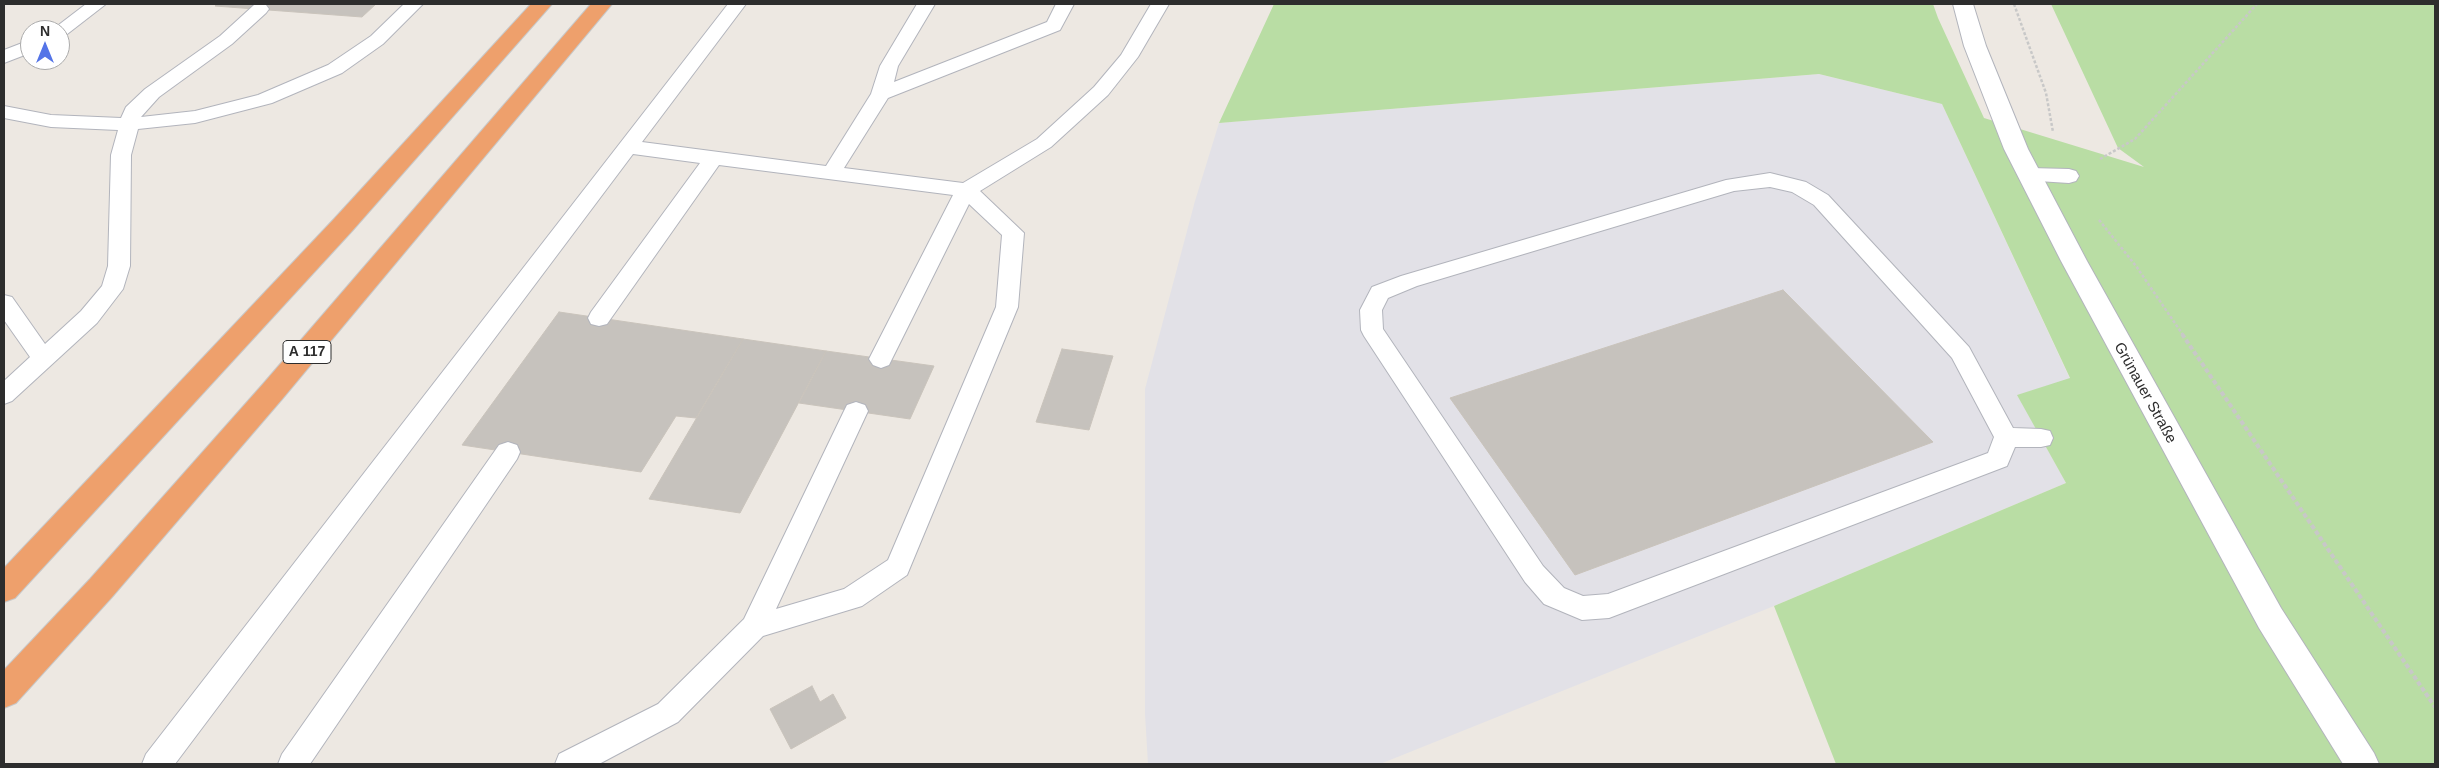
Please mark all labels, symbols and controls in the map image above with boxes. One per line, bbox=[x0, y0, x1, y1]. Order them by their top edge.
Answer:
north arrow bbox=[20, 20, 70, 70]
text: N bbox=[40, 23, 50, 39]
street label: Grünauer Straße bbox=[2110, 339, 2180, 447]
road number: A 117 bbox=[283, 341, 331, 364]

